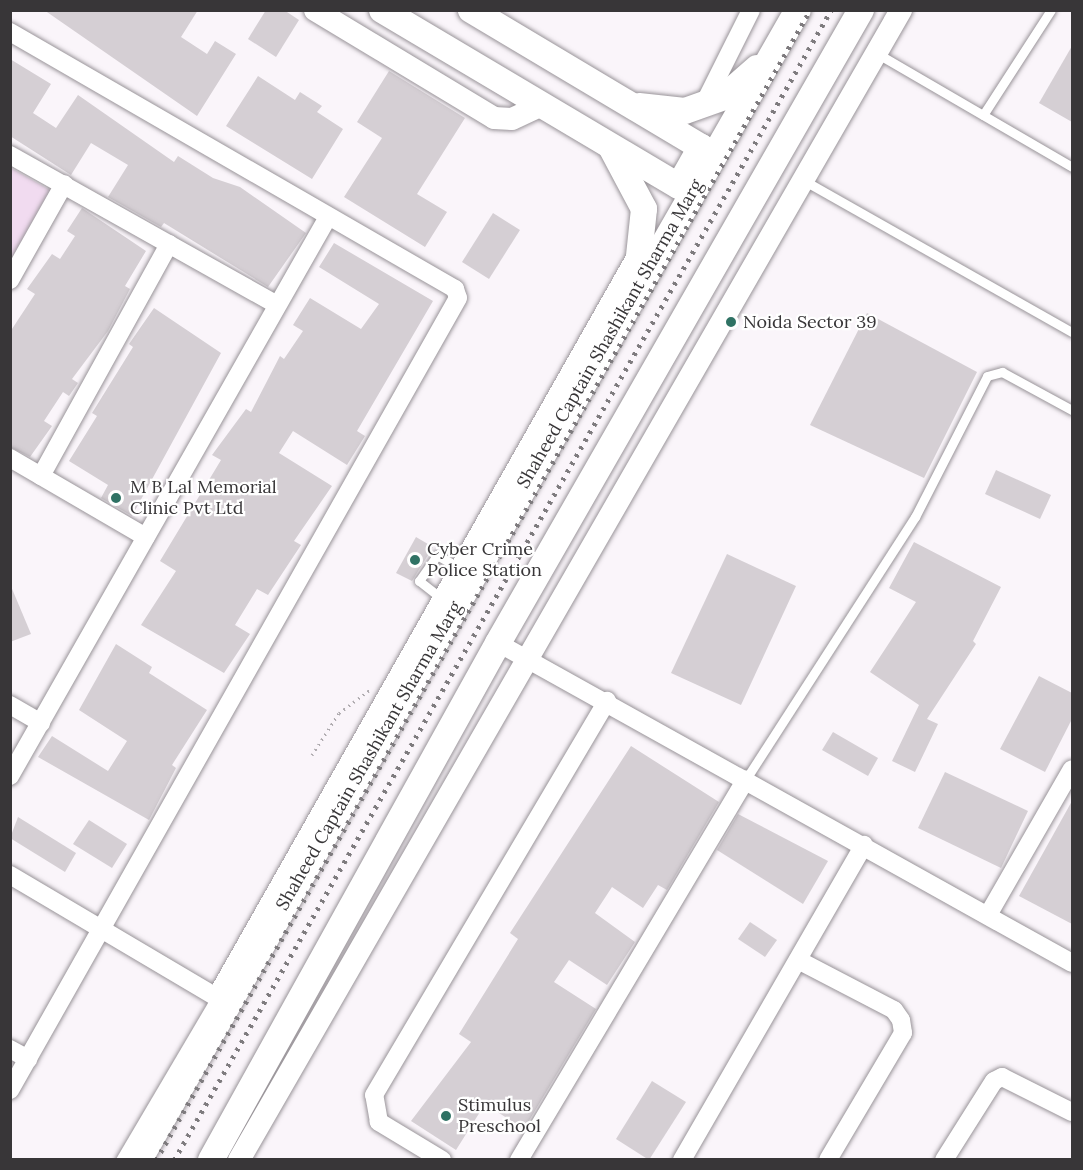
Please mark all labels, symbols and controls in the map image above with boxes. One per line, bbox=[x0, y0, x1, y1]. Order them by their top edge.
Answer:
street label: Shaheed Captain Shashikant Sharma Marg bbox=[512, 176, 708, 492]
place label: Noida Sector 39 bbox=[743, 311, 877, 333]
marker: Noida Sector 39 bbox=[724, 315, 738, 329]
place label: M B Lal Memorial Clinic Pvt Ltd bbox=[130, 477, 277, 520]
marker: M B Lal Memorial Clinic Pvt Ltd bbox=[107, 489, 125, 507]
place label: Cyber Crime Police Station bbox=[427, 539, 542, 582]
marker: Cyber Crime Police Station bbox=[408, 553, 422, 567]
street label: Shaheed Captain Shashikant Sharma Marg bbox=[271, 598, 467, 914]
place label: Stimulus Preschool bbox=[458, 1095, 541, 1138]
marker: Stimulus Preschool bbox=[439, 1109, 453, 1123]

